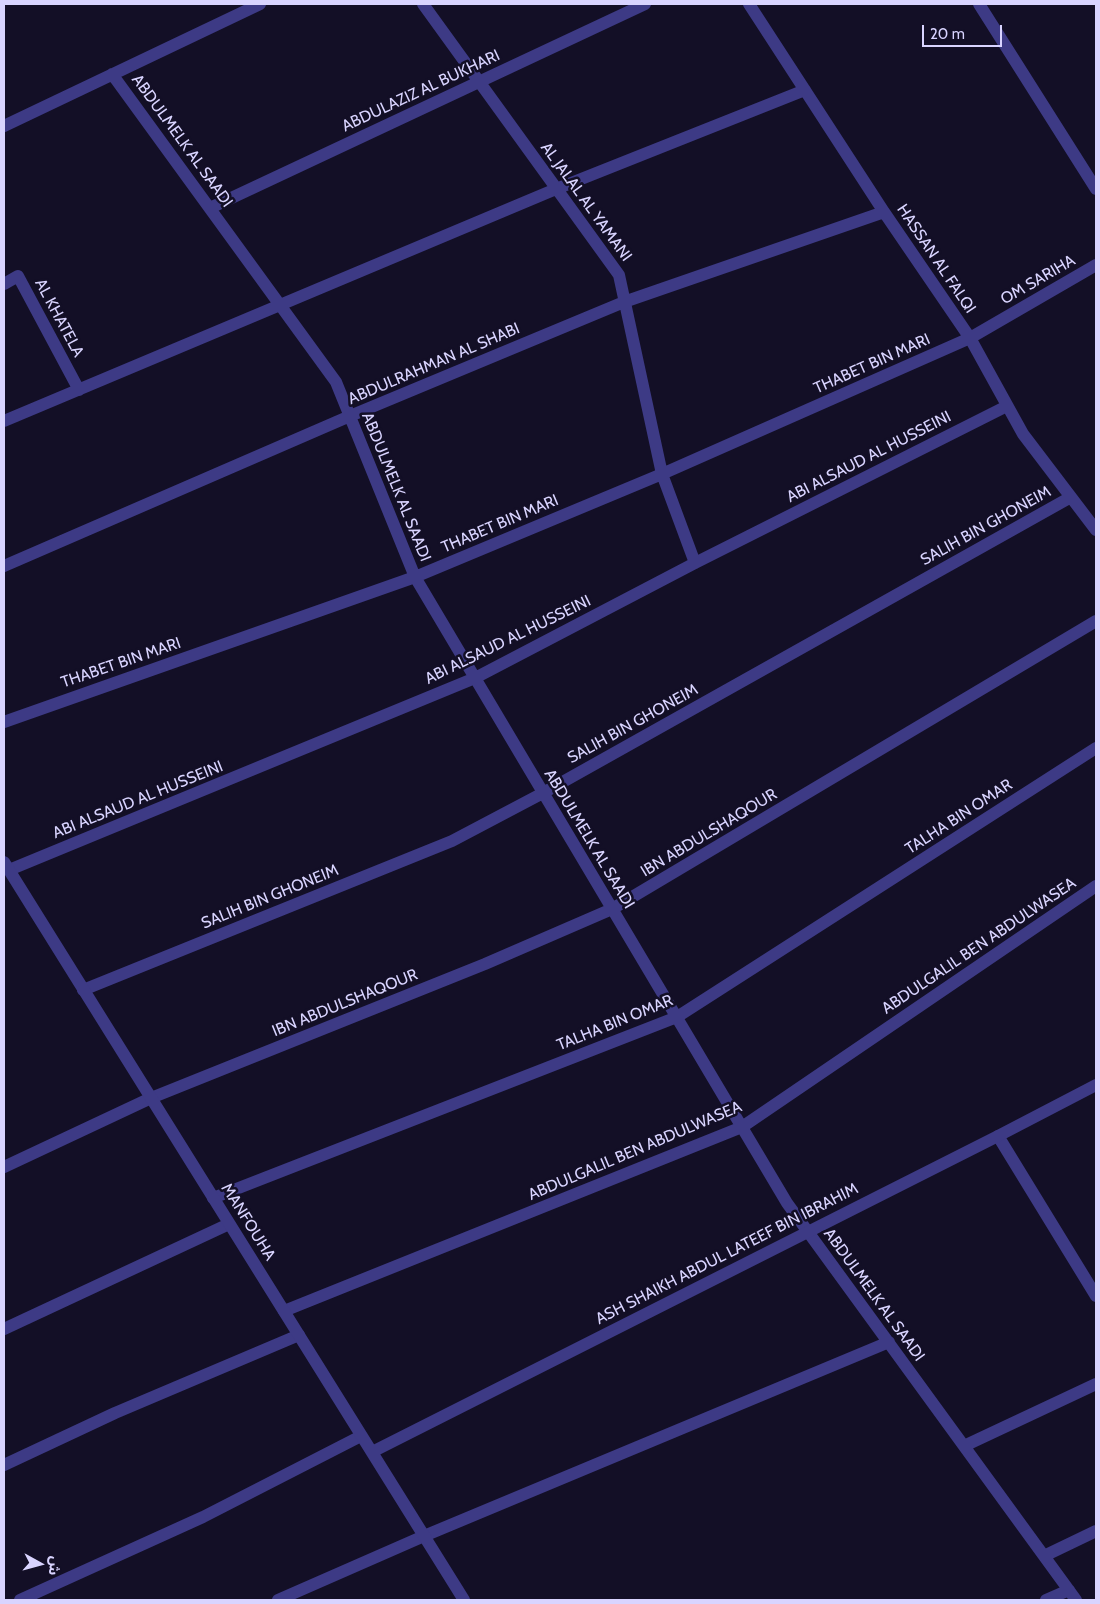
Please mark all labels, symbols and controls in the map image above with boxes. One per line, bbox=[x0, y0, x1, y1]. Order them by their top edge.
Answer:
scale bar bbox=[925, 15, 1005, 47]
text: 20 m bbox=[930, 25, 965, 43]
street label: ABDULAZIZ AL BUKHARI bbox=[339, 46, 503, 136]
street label: ABDULMELK AL SAADI bbox=[127, 71, 237, 211]
street label: AL JALAL AL YAMANI bbox=[536, 139, 636, 265]
street label: HASSAN AL FALQI bbox=[892, 201, 980, 317]
street label: OM SARIHA bbox=[997, 251, 1079, 309]
street label: AL KHATELA bbox=[30, 275, 88, 361]
street label: ABDULRAHMAN AL SHABI bbox=[345, 319, 523, 409]
street label: THABET BIN MARI bbox=[811, 330, 933, 398]
street label: ABI ALSAUD AL HUSSEINI bbox=[784, 407, 954, 507]
street label: ABDULMELK AL SAADI bbox=[357, 410, 435, 564]
street label: SALIH BIN GHONEIM bbox=[917, 482, 1055, 570]
street label: THABET BIN MARI bbox=[439, 491, 561, 557]
street label: ABI ALSAUD AL HUSSEINI bbox=[422, 591, 594, 689]
street label: THABET BIN MARI bbox=[59, 634, 183, 692]
street label: SALIH BIN GHONEIM bbox=[564, 680, 702, 768]
street label: ABI ALSAUD AL HUSSEINI bbox=[50, 757, 226, 843]
street label: ABDULMELK AL SAADI bbox=[540, 766, 638, 912]
street label: TALHA BIN OMAR bbox=[902, 775, 1016, 859]
street label: IBN ABDULSHAQOUR bbox=[637, 785, 781, 881]
street label: SALIH BIN GHONEIM bbox=[199, 861, 341, 933]
street label: ABDULGALIL BEN ABDULWASEA bbox=[878, 874, 1080, 1018]
street label: IBN ABDULSHAQOUR bbox=[269, 965, 421, 1041]
street label: TALHA BIN OMAR bbox=[554, 991, 676, 1055]
street label: ABDULGALIL BEN ABDULWASEA bbox=[525, 1097, 745, 1205]
street label: ASH SHAIKH ABDUL LATEEF BIN IBRAHIM bbox=[593, 1179, 861, 1329]
street label: MANFOUHA bbox=[217, 1180, 279, 1264]
street label: ABDULMELK AL SAADI bbox=[819, 1225, 929, 1365]
north arrow bbox=[15, 1539, 65, 1589]
text: ش bbox=[45, 1555, 65, 1576]

